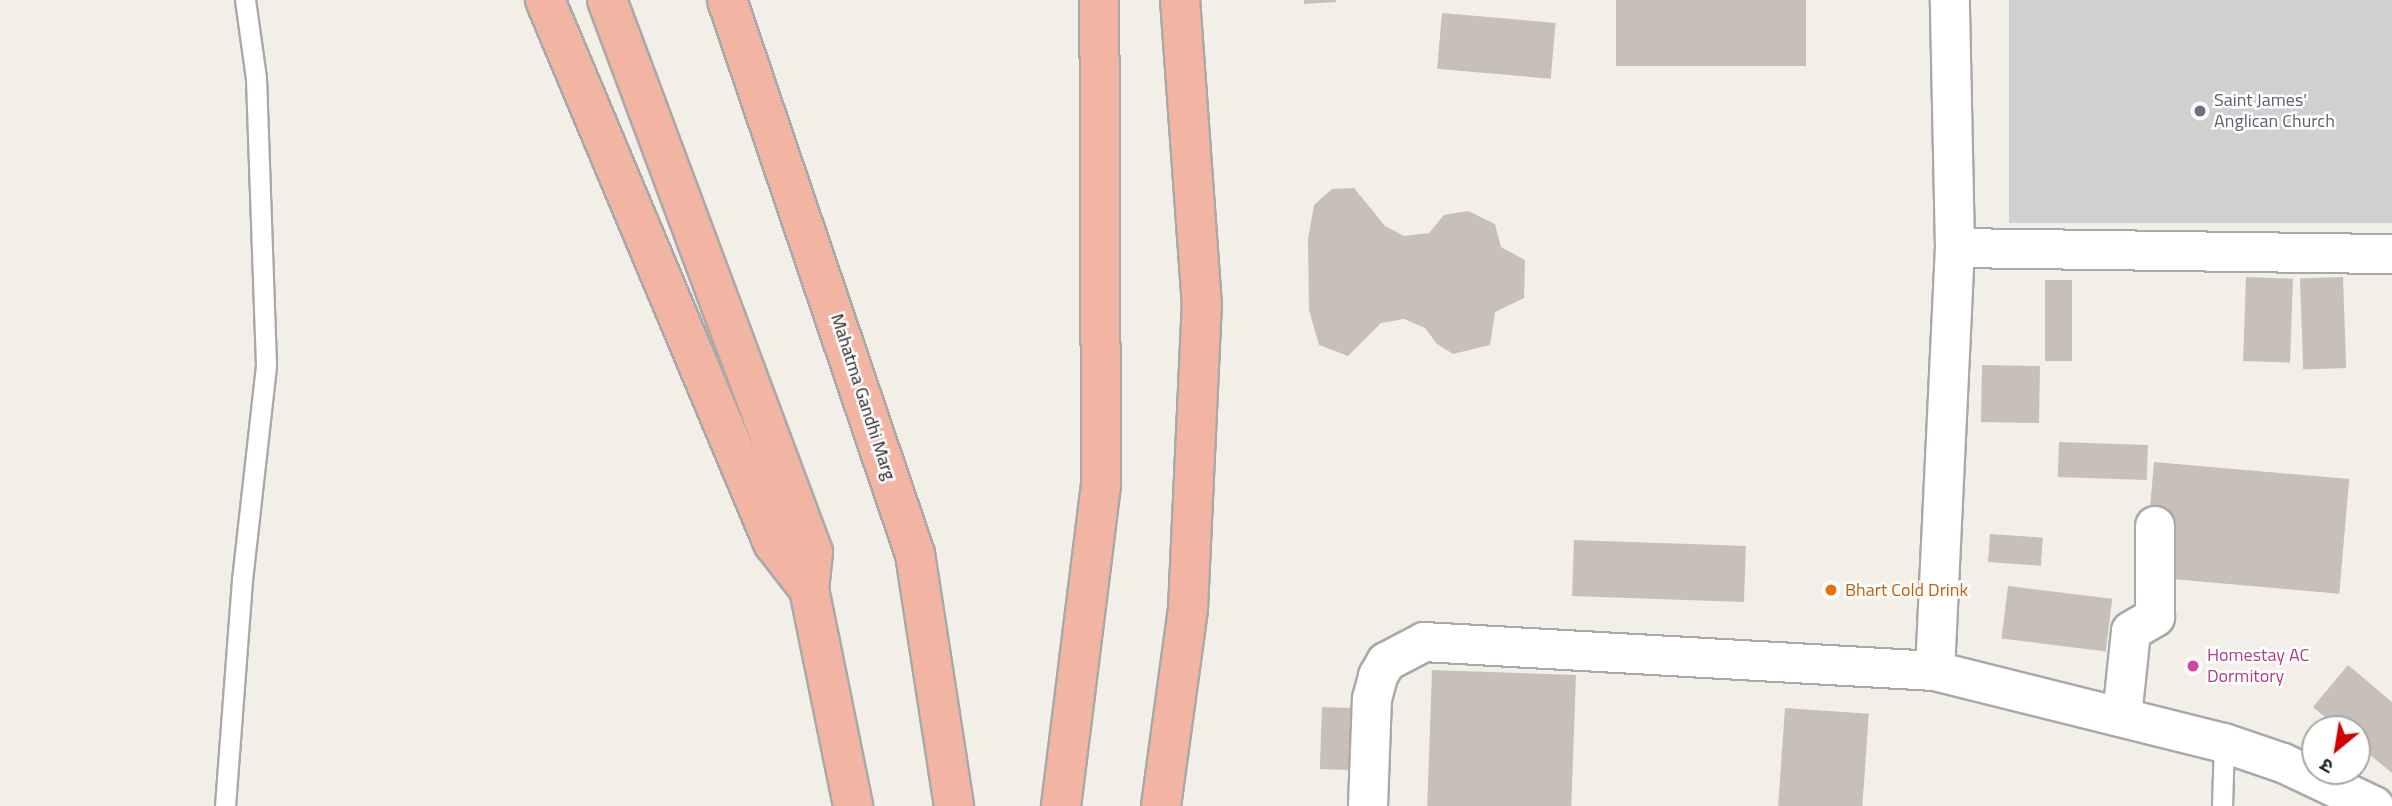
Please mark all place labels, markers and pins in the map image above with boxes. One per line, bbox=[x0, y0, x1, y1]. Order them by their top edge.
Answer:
place label: Saint James' Anglican Church bbox=[2214, 90, 2335, 132]
marker: Saint James' Anglican Church bbox=[2192, 103, 2208, 119]
place label: Bhart Cold Drink bbox=[1845, 579, 1968, 601]
marker: Bhart Cold Drink bbox=[1823, 582, 1839, 598]
place label: Homestay AC Dormitory bbox=[2207, 645, 2309, 688]
marker: Homestay AC Dormitory bbox=[2185, 658, 2201, 674]

